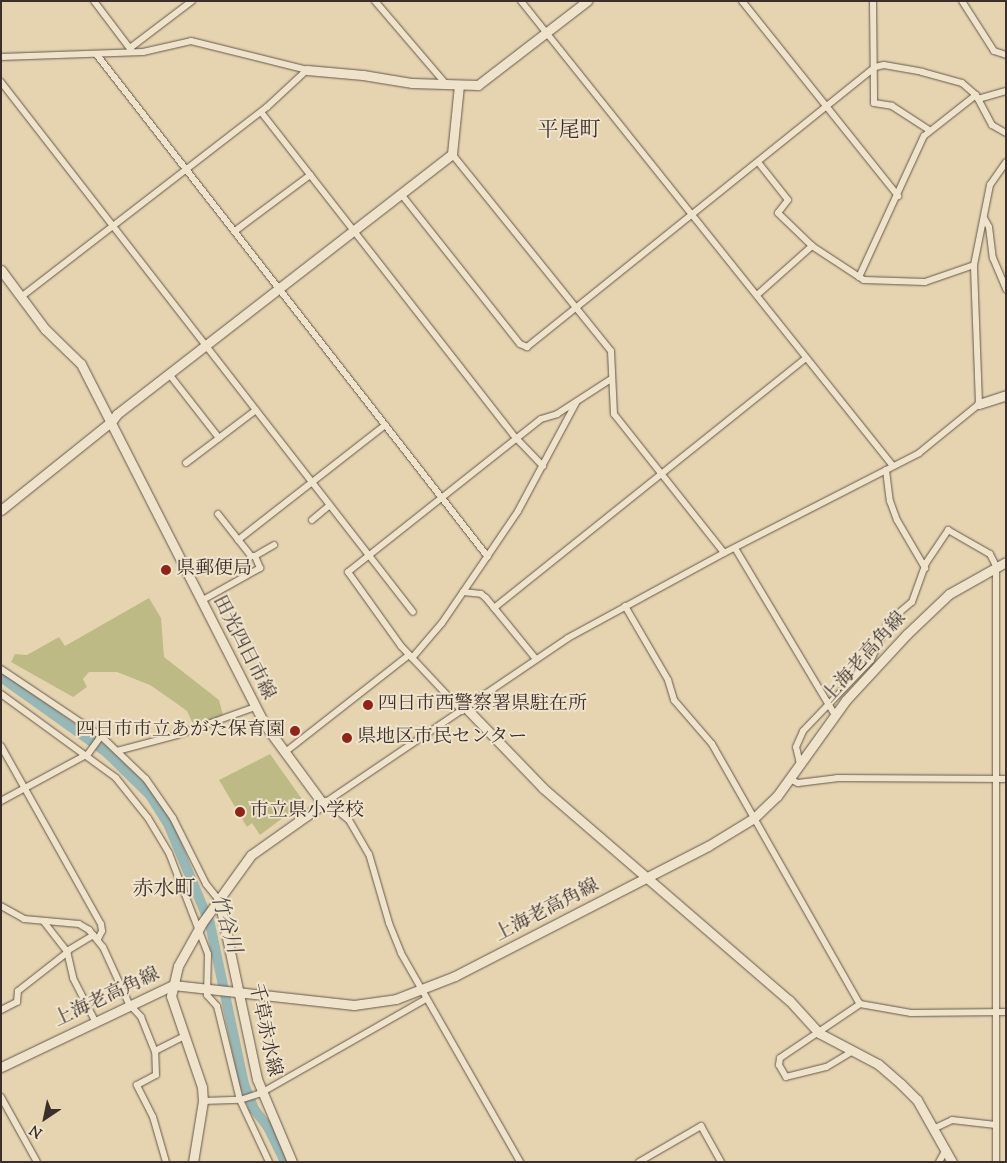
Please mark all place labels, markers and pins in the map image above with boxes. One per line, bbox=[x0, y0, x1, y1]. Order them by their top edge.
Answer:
place label: 県郵便局 bbox=[176, 559, 252, 581]
marker: 県郵便局 bbox=[160, 564, 172, 576]
place label: 四日市西警察署県駐在所 bbox=[378, 694, 587, 716]
marker: 四日市西警察署県駐在所 bbox=[362, 699, 374, 711]
place label: 四日市市立あがた保育園 bbox=[76, 720, 285, 742]
marker: 四日市市立あがた保育園 bbox=[289, 725, 301, 737]
place label: 県地区市民センター bbox=[357, 727, 528, 749]
marker: 県地区市民センター bbox=[341, 732, 353, 744]
place label: 市立県小学校 bbox=[250, 801, 364, 823]
marker: 市立県小学校 bbox=[234, 806, 246, 818]

